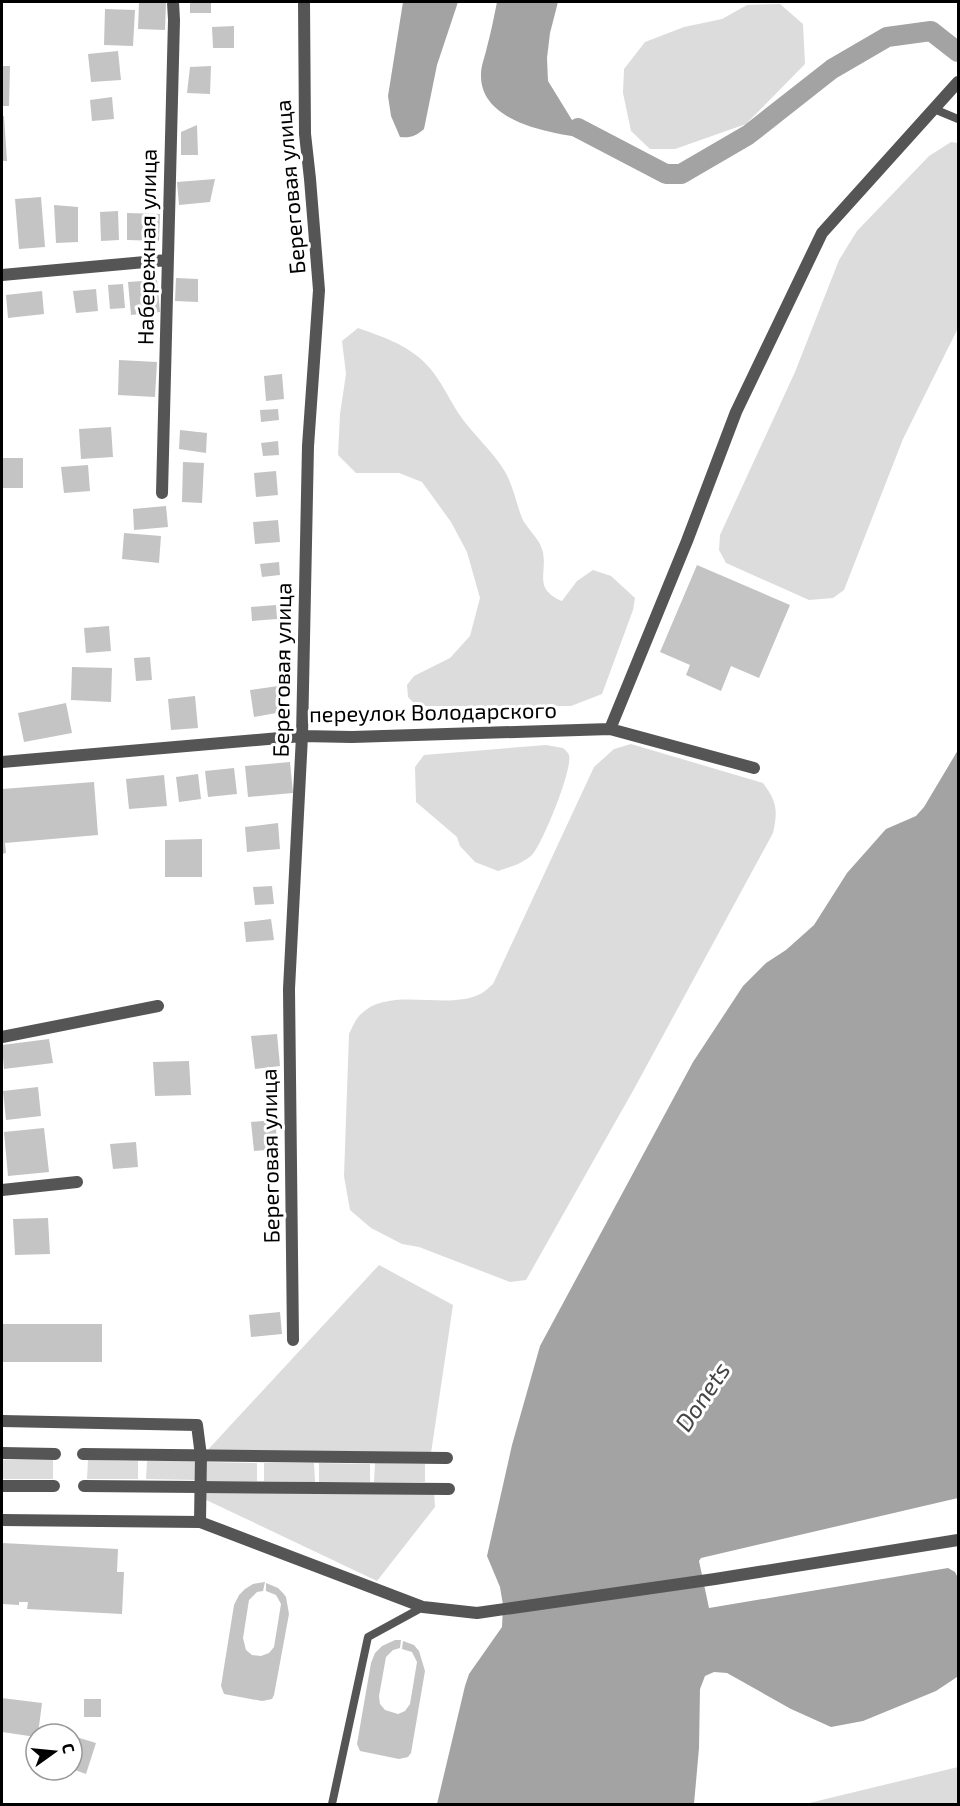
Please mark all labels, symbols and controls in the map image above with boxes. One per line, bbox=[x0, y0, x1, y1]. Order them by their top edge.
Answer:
street label: Береговая улица bbox=[268, 99, 311, 275]
street label: Набережная улица bbox=[131, 149, 162, 345]
street label: Береговая улица bbox=[266, 582, 297, 758]
street label: переулок Володарского bbox=[309, 696, 557, 727]
street label: Береговая улица bbox=[254, 1068, 285, 1244]
water label: Donets bbox=[668, 1356, 735, 1436]
north arrow bbox=[24, 1722, 84, 1782]
text: С bbox=[59, 1741, 79, 1755]

